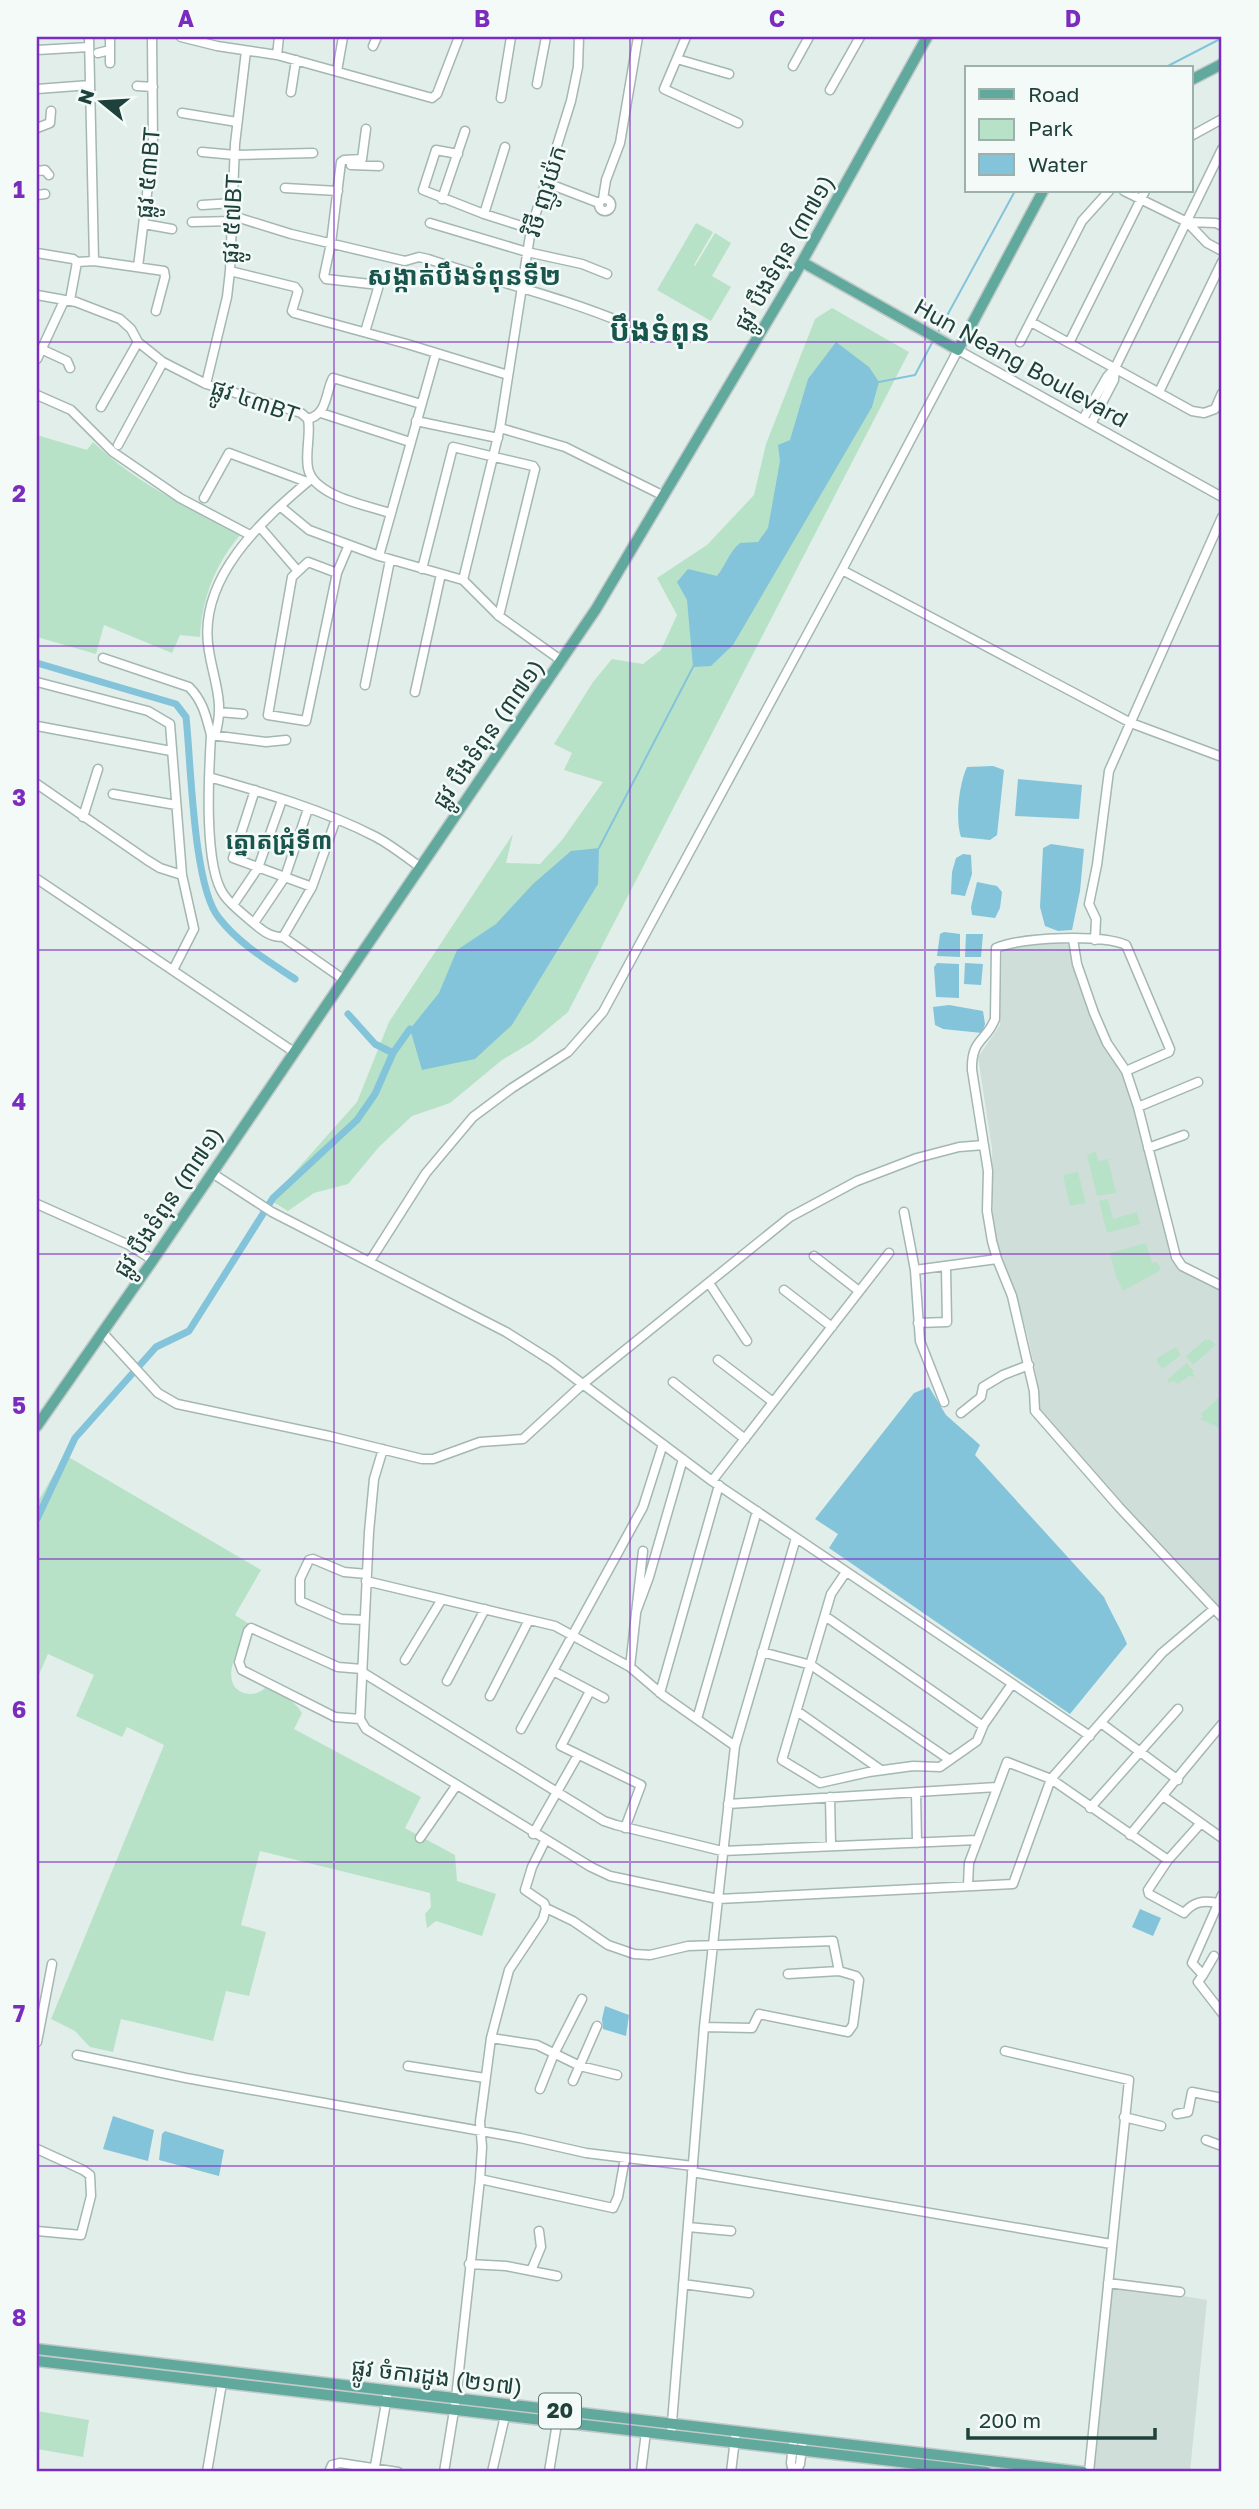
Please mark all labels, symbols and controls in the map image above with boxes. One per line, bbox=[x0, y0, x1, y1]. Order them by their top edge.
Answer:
text: A bbox=[178, 4, 195, 32]
text: B bbox=[474, 4, 490, 32]
text: C bbox=[769, 4, 785, 32]
text: D bbox=[1065, 4, 1081, 32]
north arrow bbox=[66, 66, 136, 136]
legend bbox=[965, 66, 1192, 192]
text: Road bbox=[1028, 81, 1079, 107]
text: N bbox=[72, 86, 99, 107]
text: Park bbox=[1028, 115, 1074, 141]
street label: ផ្លូវ ៥៣BT bbox=[129, 126, 174, 220]
street label: វិថី ញូវយ៉ក bbox=[517, 142, 579, 242]
text: Water bbox=[1028, 151, 1088, 177]
street label: ផ្លូវ បឹងទំពុន (៣៧១) bbox=[727, 169, 847, 340]
street label: ផ្លូវ ៥៧BT bbox=[215, 173, 256, 265]
text: 1 bbox=[13, 175, 25, 203]
district label: សង្កាត់បឹងទំពុនទី២ bbox=[367, 260, 561, 293]
street label: Hun Neang Boulevard bbox=[910, 292, 1133, 433]
district label: បឹងទំពុន bbox=[610, 312, 710, 349]
street label: ផ្លូវ ៤៣BT bbox=[205, 372, 303, 437]
text: 2 bbox=[12, 479, 26, 507]
street label: ផ្លូវ បឹងទំពុន (៣៧១) bbox=[425, 653, 556, 818]
text: 3 bbox=[12, 783, 26, 811]
district label: ត្នោតជ្រុំទី៣ bbox=[225, 825, 333, 857]
text: 4 bbox=[12, 1087, 26, 1115]
street label: ផ្លូវ បឹងទំពុន (៣៧១) bbox=[106, 1121, 235, 1287]
text: 5 bbox=[12, 1391, 26, 1419]
text: 6 bbox=[12, 1695, 26, 1723]
text: 7 bbox=[13, 1999, 25, 2027]
text: 8 bbox=[12, 2303, 26, 2331]
street label: ផ្លូវ ចំការដូង (២១៧) bbox=[349, 2352, 524, 2409]
road number: 20 bbox=[539, 2394, 581, 2428]
scale bar bbox=[968, 2397, 1156, 2441]
text: 200 m bbox=[979, 2407, 1041, 2433]

